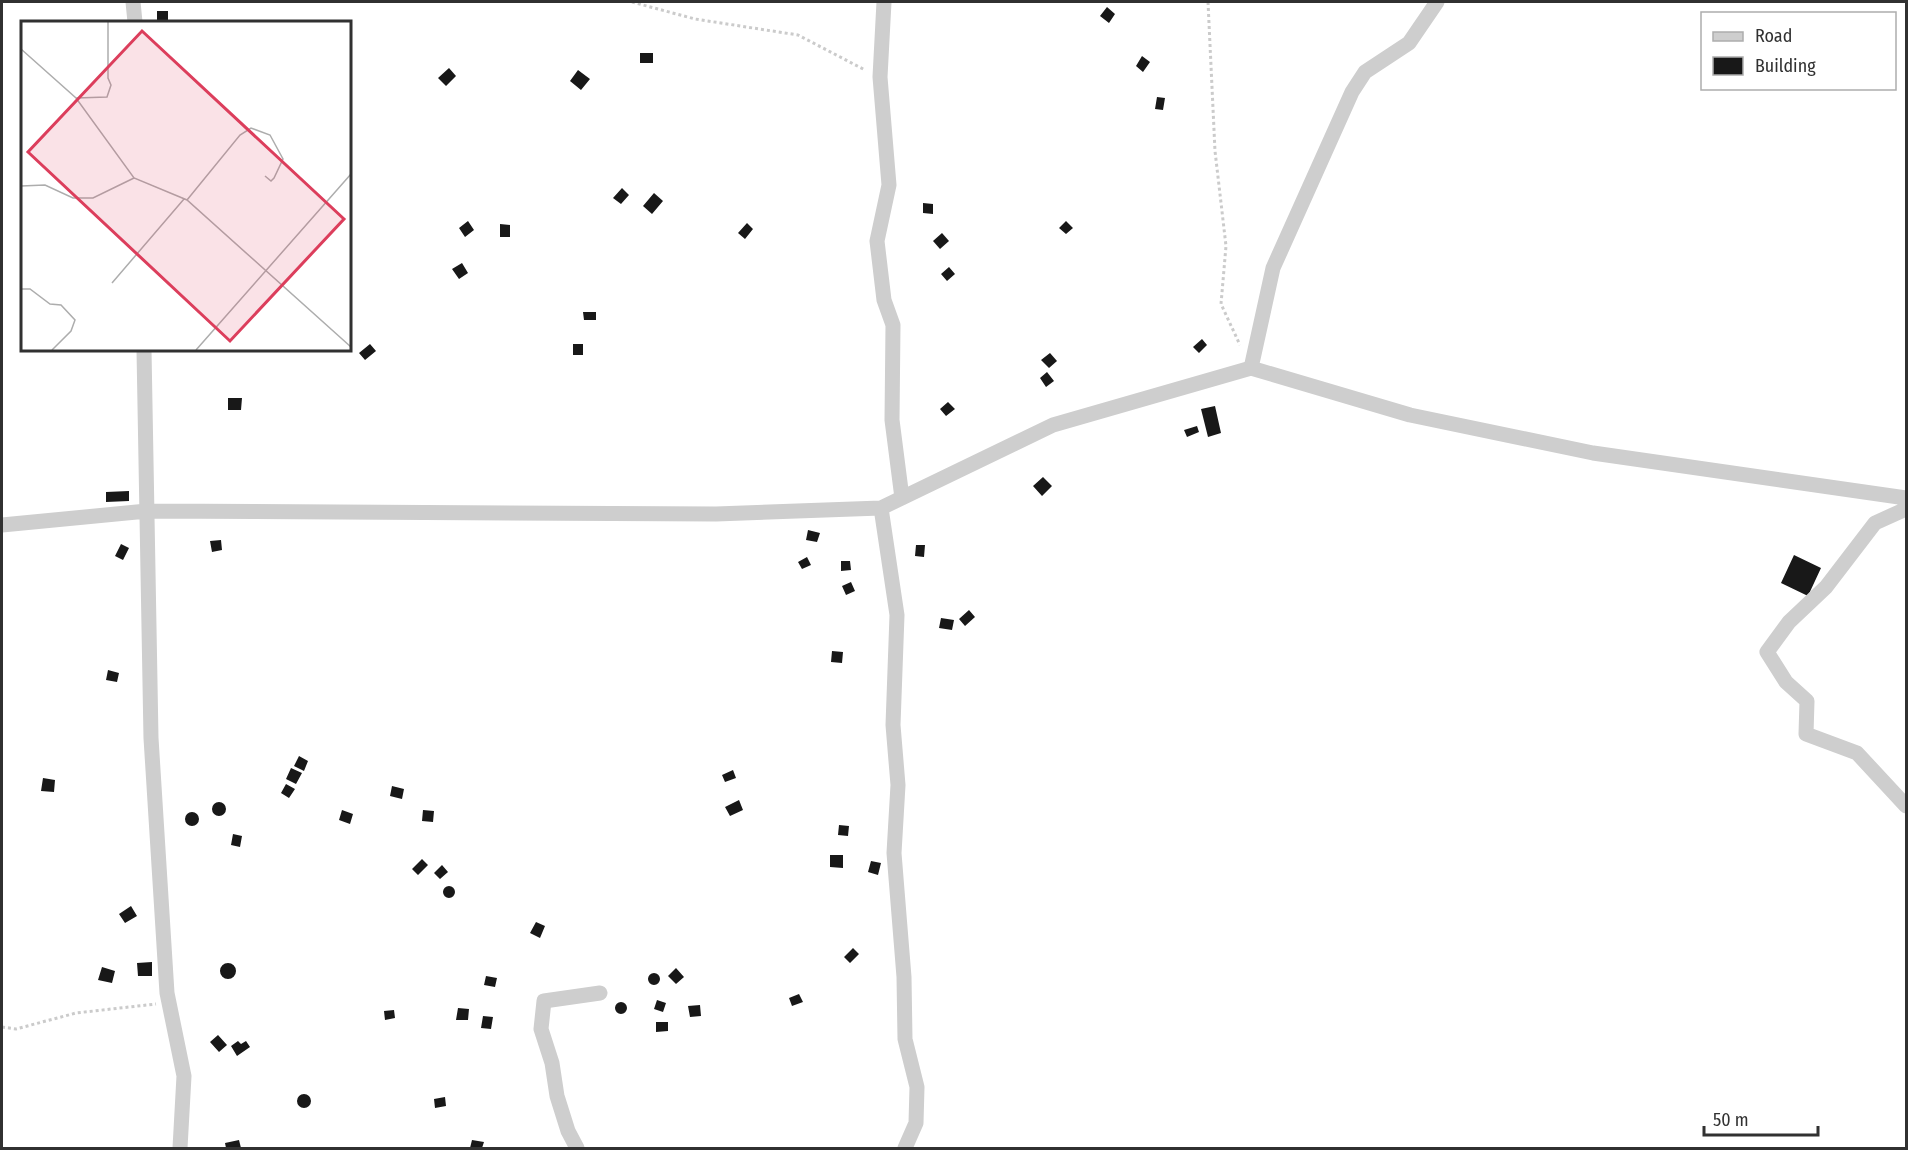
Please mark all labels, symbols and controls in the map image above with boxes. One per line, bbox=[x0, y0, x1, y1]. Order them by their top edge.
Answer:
legend bbox=[1701, 12, 1896, 90]
inset map bbox=[21, 21, 351, 351]
text: Road bbox=[1755, 25, 1792, 47]
text: Building bbox=[1755, 55, 1816, 77]
scale bar bbox=[1704, 1099, 1818, 1137]
text: 50 m bbox=[1713, 1109, 1749, 1131]

